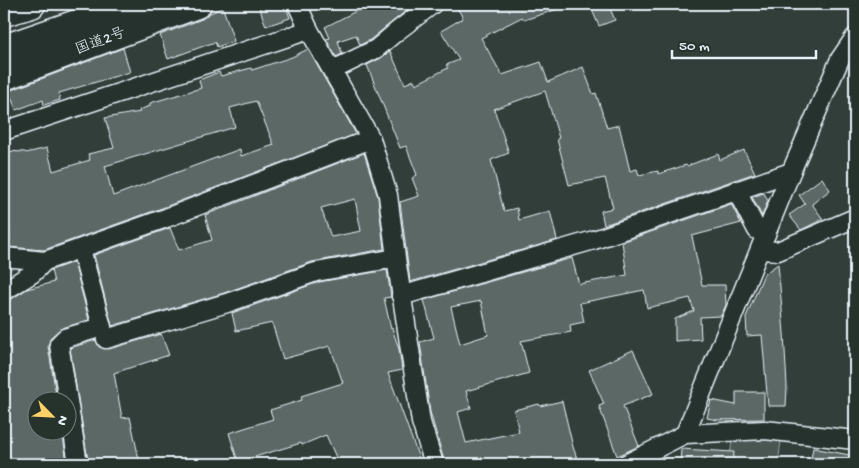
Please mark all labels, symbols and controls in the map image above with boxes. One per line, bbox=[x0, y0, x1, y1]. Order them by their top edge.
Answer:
street label: 国道2号 bbox=[73, 24, 128, 60]
scale bar bbox=[672, 28, 815, 60]
text: 50 m bbox=[679, 38, 710, 56]
north arrow bbox=[28, 390, 78, 440]
text: N bbox=[52, 413, 71, 428]

